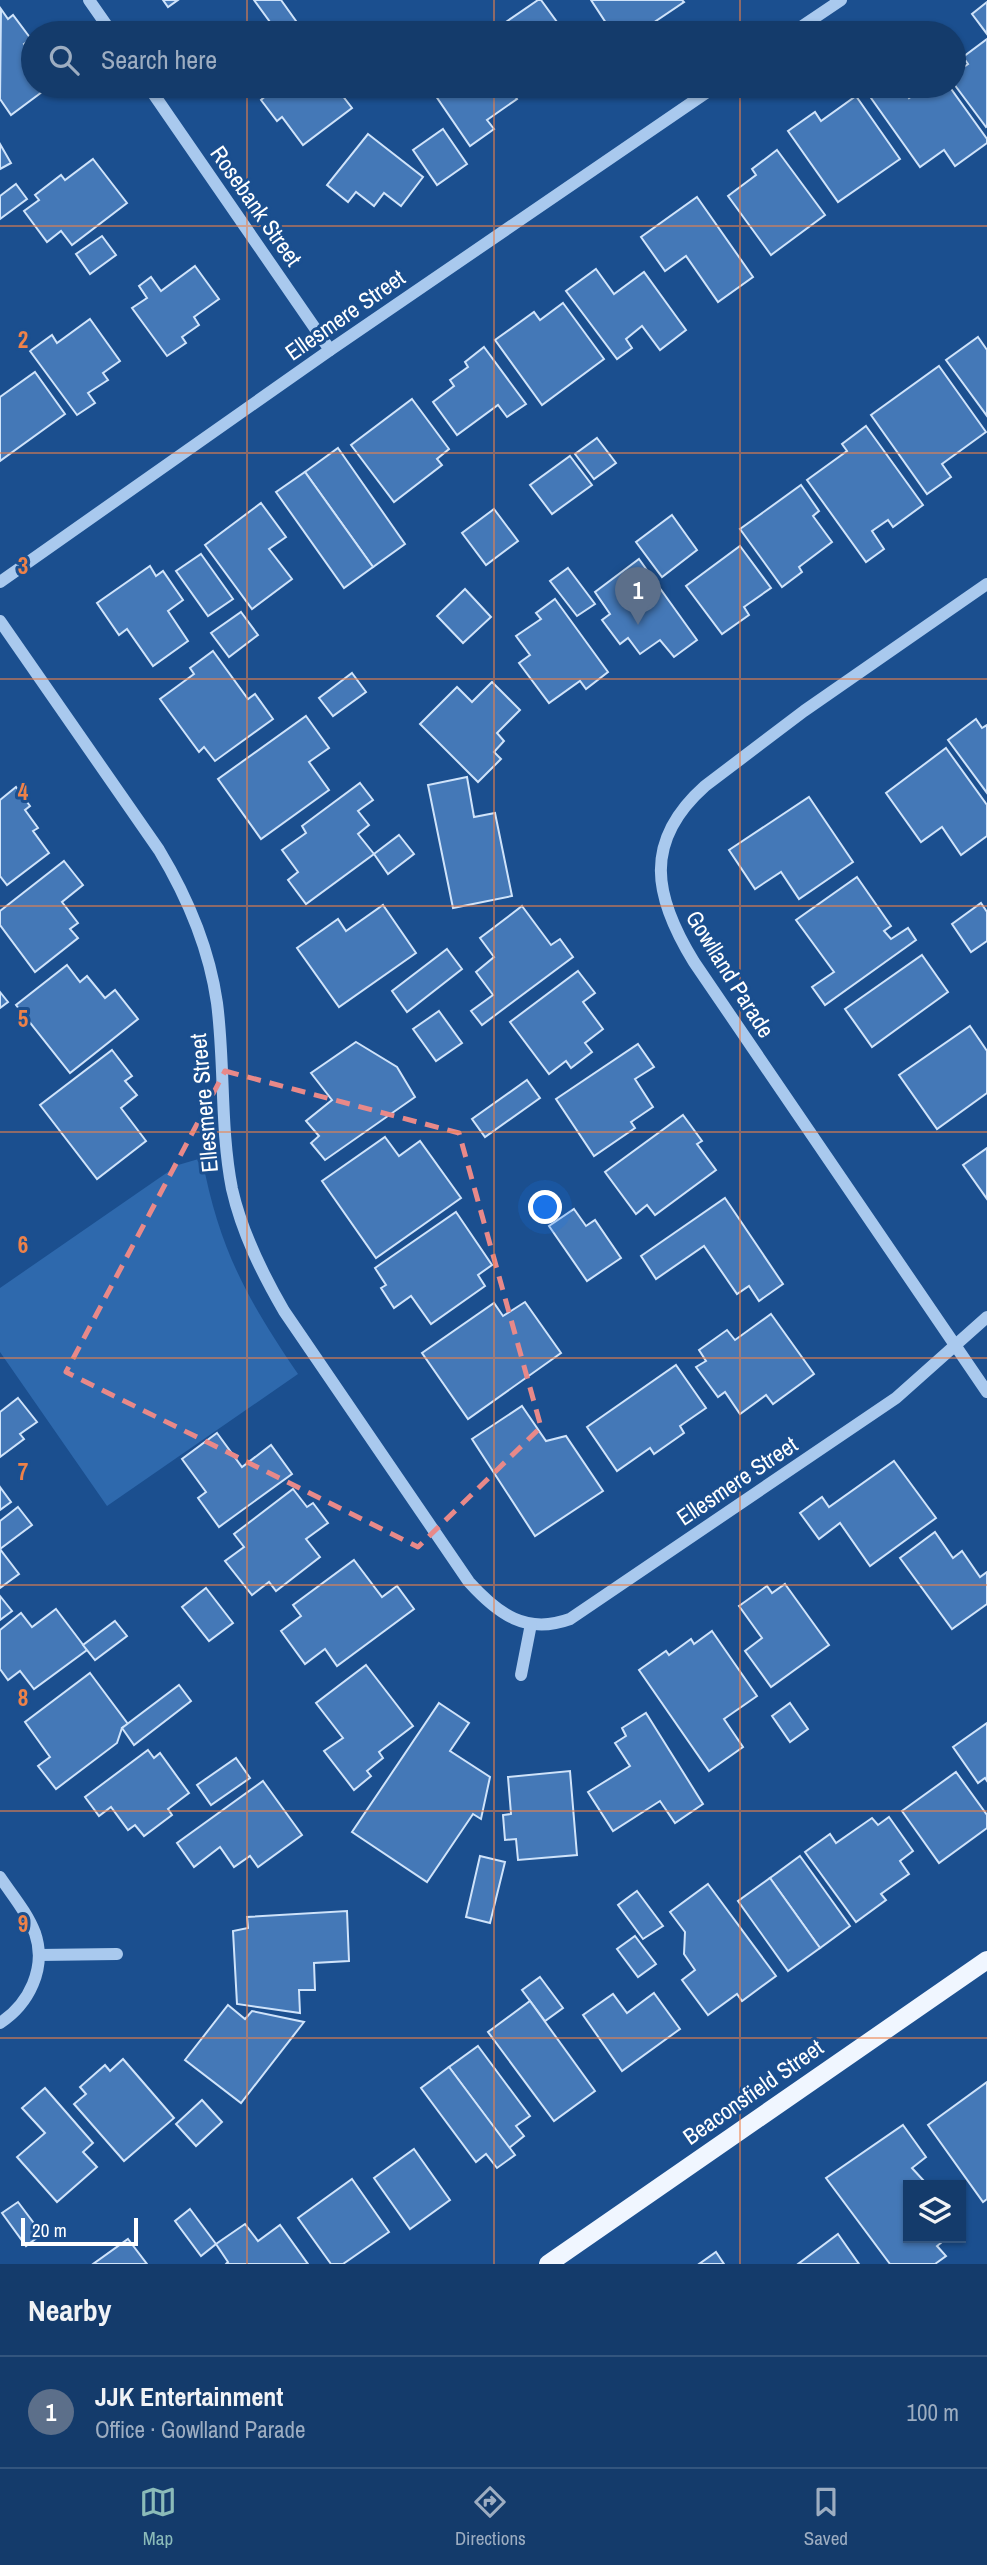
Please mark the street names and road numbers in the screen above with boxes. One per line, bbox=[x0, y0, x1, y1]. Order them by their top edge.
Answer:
street label: Rosebank Street bbox=[203, 139, 309, 272]
street label: Ellesmere Street bbox=[279, 262, 411, 367]
street label: Gowlland Parade bbox=[679, 904, 782, 1043]
street label: Ellesmere Street bbox=[182, 1032, 225, 1174]
street label: Ellesmere Street bbox=[670, 1429, 803, 1532]
street label: Beaconsfield Street bbox=[676, 2032, 829, 2151]

